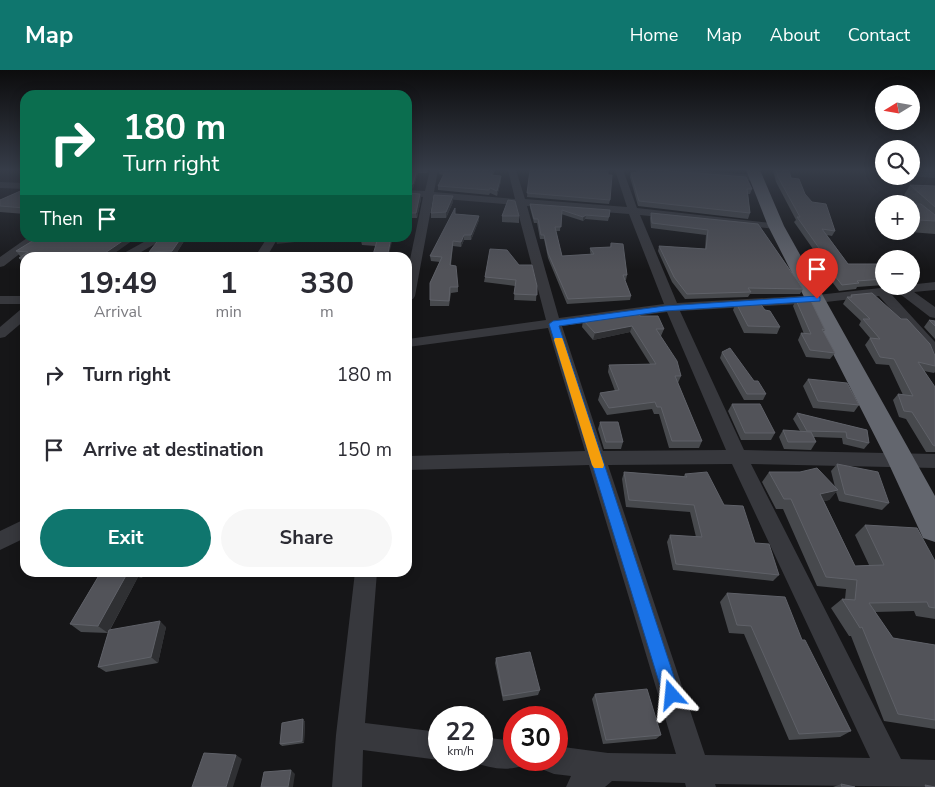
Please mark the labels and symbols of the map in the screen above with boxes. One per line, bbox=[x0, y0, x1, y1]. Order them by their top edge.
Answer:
north arrow bbox=[875, 85, 920, 130]
pin bbox=[796, 248, 838, 299]
position arrow bbox=[645, 668, 697, 720]
speed limit sign: 30 bbox=[503, 706, 568, 771]

